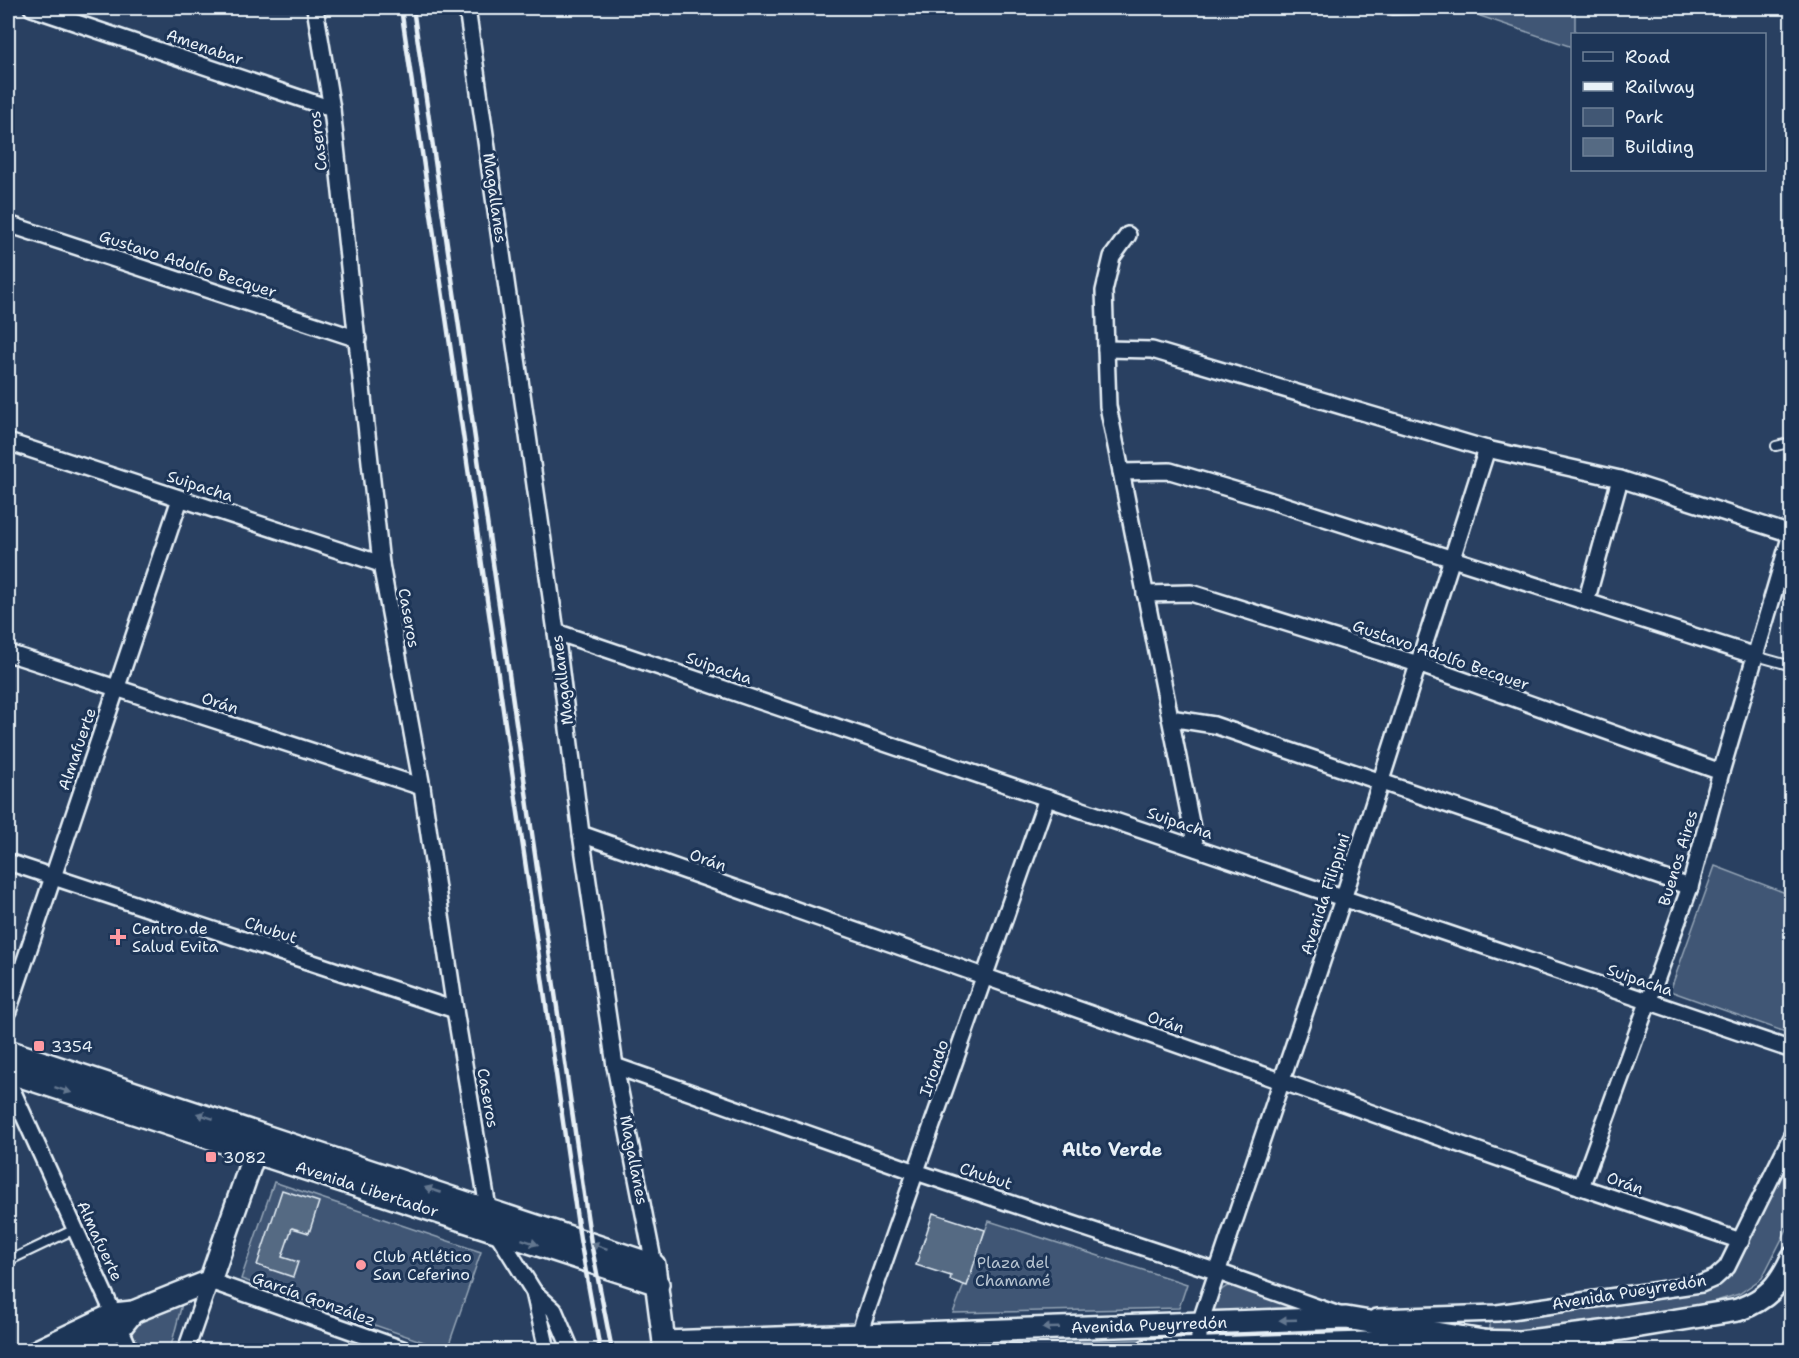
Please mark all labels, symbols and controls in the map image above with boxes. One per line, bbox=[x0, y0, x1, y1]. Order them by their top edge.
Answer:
street label: Amenabar bbox=[164, 24, 246, 70]
legend bbox=[1571, 33, 1766, 171]
text: Road bbox=[1625, 45, 1670, 69]
text: Railway bbox=[1625, 75, 1695, 99]
text: Park bbox=[1625, 105, 1664, 129]
street label: Caseros bbox=[304, 110, 332, 172]
text: Building bbox=[1625, 135, 1694, 159]
street label: Magallanes bbox=[478, 152, 512, 244]
street label: Gustavo Adolfo Becquer bbox=[97, 225, 279, 303]
street label: Suipacha bbox=[164, 465, 236, 507]
street label: Caseros bbox=[393, 587, 425, 650]
street label: Gustavo Adolfo Becquer bbox=[1350, 615, 1532, 695]
street label: Magallanes bbox=[546, 634, 578, 726]
street label: Suipacha bbox=[683, 647, 755, 689]
street label: Orán bbox=[199, 687, 241, 719]
street label: Almafuerte bbox=[53, 705, 101, 793]
street label: Suipacha bbox=[1144, 802, 1216, 844]
street label: Buenos Aires bbox=[1653, 807, 1703, 908]
street label: Avenida Filippini bbox=[1295, 830, 1355, 958]
street label: Orán bbox=[687, 844, 729, 876]
street label: Chubut bbox=[242, 912, 300, 948]
place label: Centro de Salud Evita bbox=[132, 918, 219, 957]
marker: Centro de Salud Evita bbox=[109, 928, 127, 946]
street label: Suipacha bbox=[1604, 959, 1676, 1001]
street label: Orán bbox=[1145, 1006, 1187, 1038]
place label: 3354 bbox=[51, 1036, 93, 1057]
street label: Iriondo bbox=[915, 1037, 953, 1099]
marker: 3354 bbox=[32, 1039, 46, 1053]
street label: Caseros bbox=[472, 1067, 504, 1130]
one-way arrow bbox=[54, 1085, 72, 1095]
one-way arrow bbox=[196, 1111, 214, 1120]
street label: Magallanes bbox=[615, 1113, 653, 1207]
district label: Alto Verde bbox=[1062, 1138, 1162, 1162]
place label: 3082 bbox=[223, 1147, 266, 1168]
marker: 3082 bbox=[204, 1150, 218, 1164]
street label: Avenida Libertador bbox=[293, 1156, 441, 1222]
street label: Chubut bbox=[957, 1158, 1015, 1194]
street label: Orán bbox=[1604, 1167, 1646, 1199]
one-way arrow bbox=[424, 1185, 442, 1195]
street label: Almafuerte bbox=[72, 1198, 128, 1284]
one-way arrow bbox=[521, 1238, 539, 1248]
one-way arrow bbox=[590, 1240, 608, 1250]
place label: Club Atlético San Ceferino bbox=[373, 1246, 472, 1285]
park label: Plaza del Chamamé bbox=[975, 1252, 1051, 1291]
marker: Club Atlético San Ceferino bbox=[354, 1258, 368, 1272]
street label: García González bbox=[250, 1267, 378, 1331]
street label: Avenida Pueyrredón bbox=[1550, 1269, 1708, 1315]
street label: Avenida Pueyrredón bbox=[1071, 1312, 1228, 1338]
one-way arrow bbox=[1279, 1315, 1298, 1325]
one-way arrow bbox=[1042, 1324, 1061, 1333]

